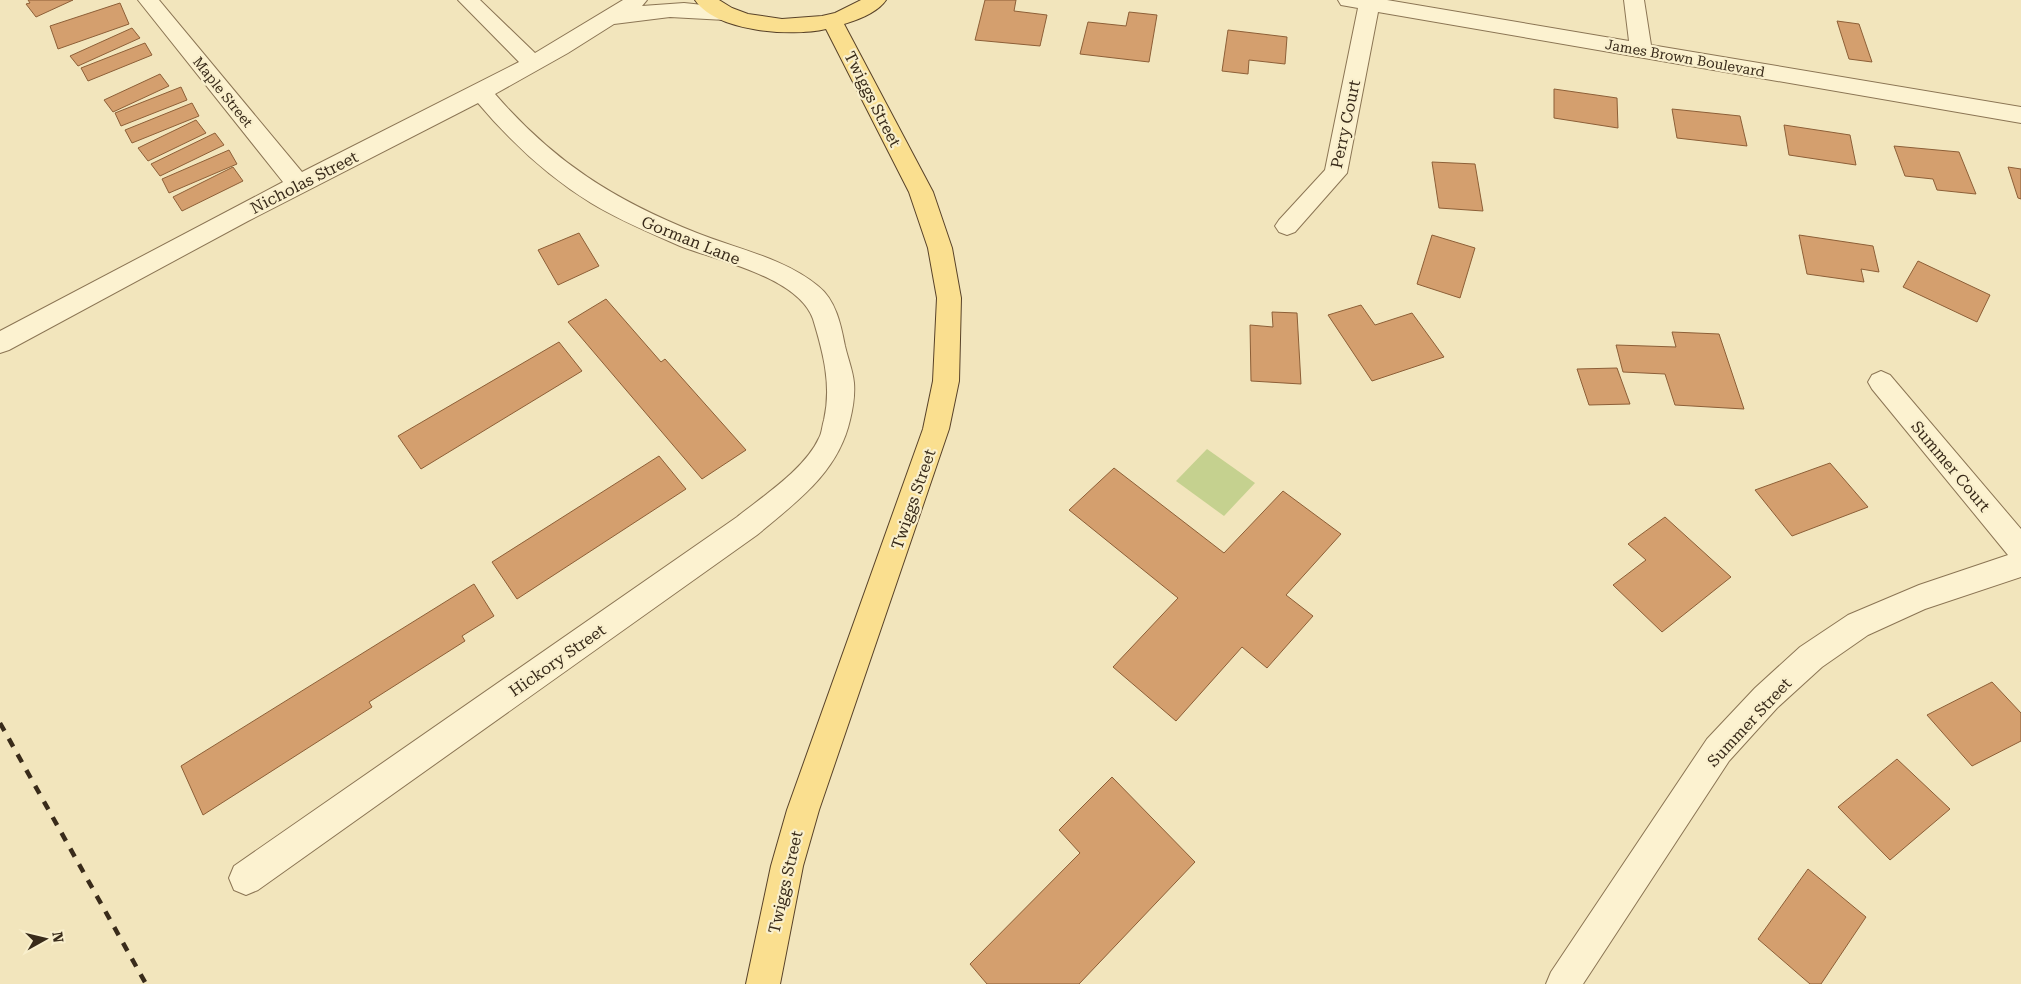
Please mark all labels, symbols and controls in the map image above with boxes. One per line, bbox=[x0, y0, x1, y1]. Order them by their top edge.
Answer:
street label: James Brown Boulevard bbox=[1604, 36, 1766, 80]
street label: Twiggs Street bbox=[840, 48, 905, 150]
street label: Maple Street bbox=[190, 54, 256, 130]
street label: Perry Court bbox=[1327, 78, 1364, 170]
street label: Nicholas Street bbox=[247, 147, 361, 218]
street label: Gorman Lane bbox=[639, 212, 743, 269]
street label: Summer Court bbox=[1907, 417, 1994, 516]
street label: Twiggs Street bbox=[887, 446, 940, 552]
street label: Hickory Street bbox=[505, 620, 609, 701]
street label: Summer Street bbox=[1703, 674, 1795, 771]
street label: Twiggs Street bbox=[764, 829, 807, 935]
north arrow bbox=[20, 914, 70, 964]
text: N bbox=[49, 931, 67, 944]

